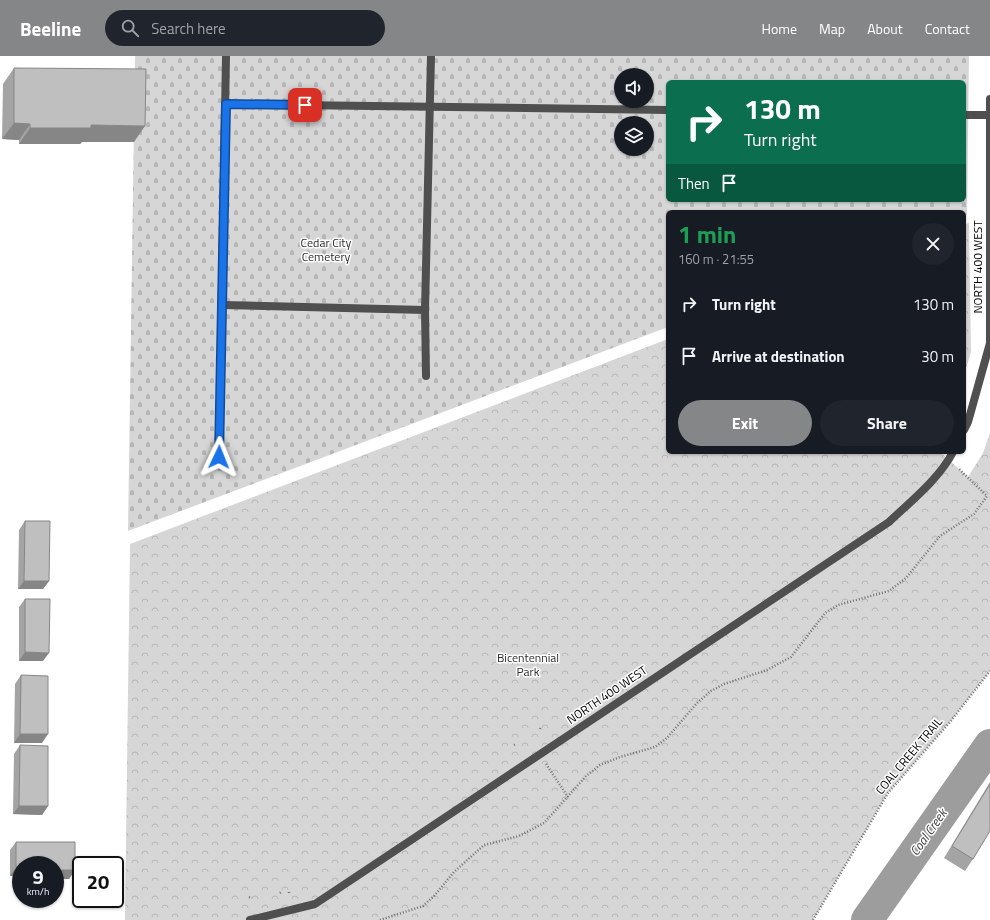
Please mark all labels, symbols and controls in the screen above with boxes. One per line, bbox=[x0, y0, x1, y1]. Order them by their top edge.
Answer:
search box bbox=[105, 10, 385, 46]
text: Beeline bbox=[20, 14, 81, 43]
icon: search bbox=[119, 17, 141, 39]
text: Search here bbox=[151, 17, 226, 40]
text: Home bbox=[762, 18, 797, 39]
text: Map bbox=[819, 18, 845, 39]
text: About bbox=[867, 18, 903, 39]
text: Contact bbox=[925, 18, 970, 39]
map controls bbox=[614, 68, 654, 156]
button: sound bbox=[614, 68, 654, 108]
text: 130 m bbox=[744, 87, 821, 130]
pin bbox=[288, 88, 322, 122]
icon: arrive bbox=[294, 94, 316, 116]
icon: right bbox=[678, 96, 730, 148]
button: layers bbox=[614, 116, 654, 156]
text: Turn right bbox=[744, 126, 817, 153]
text: Then bbox=[678, 172, 710, 195]
icon: arrive bbox=[718, 172, 740, 194]
text: 1 min bbox=[678, 216, 736, 252]
street label: NORTH 400 WEST bbox=[968, 220, 987, 314]
button: close bbox=[912, 223, 954, 265]
park label: Cedar City Cemetery bbox=[301, 233, 352, 266]
text: 160 m · 21:55 bbox=[678, 249, 754, 269]
icon: right bbox=[678, 293, 700, 315]
text: Turn right bbox=[712, 293, 776, 316]
text: 130 m bbox=[913, 293, 954, 316]
icon: arrive bbox=[678, 345, 700, 367]
text: Arrive at destination bbox=[712, 345, 845, 368]
text: 30 m bbox=[921, 345, 954, 368]
button: Exit bbox=[678, 400, 812, 446]
button: Share bbox=[820, 400, 954, 446]
position arrow bbox=[198, 436, 240, 478]
park label: Bicentennial Park bbox=[497, 648, 559, 681]
street label: NORTH 400 WEST bbox=[563, 660, 651, 729]
street label: COAL CREEK TRAIL bbox=[871, 713, 947, 799]
water label: Coal Creek bbox=[905, 803, 953, 860]
speed limit sign: 20 bbox=[72, 856, 124, 908]
text: 9 bbox=[32, 861, 44, 892]
text: km/h bbox=[27, 884, 49, 899]

